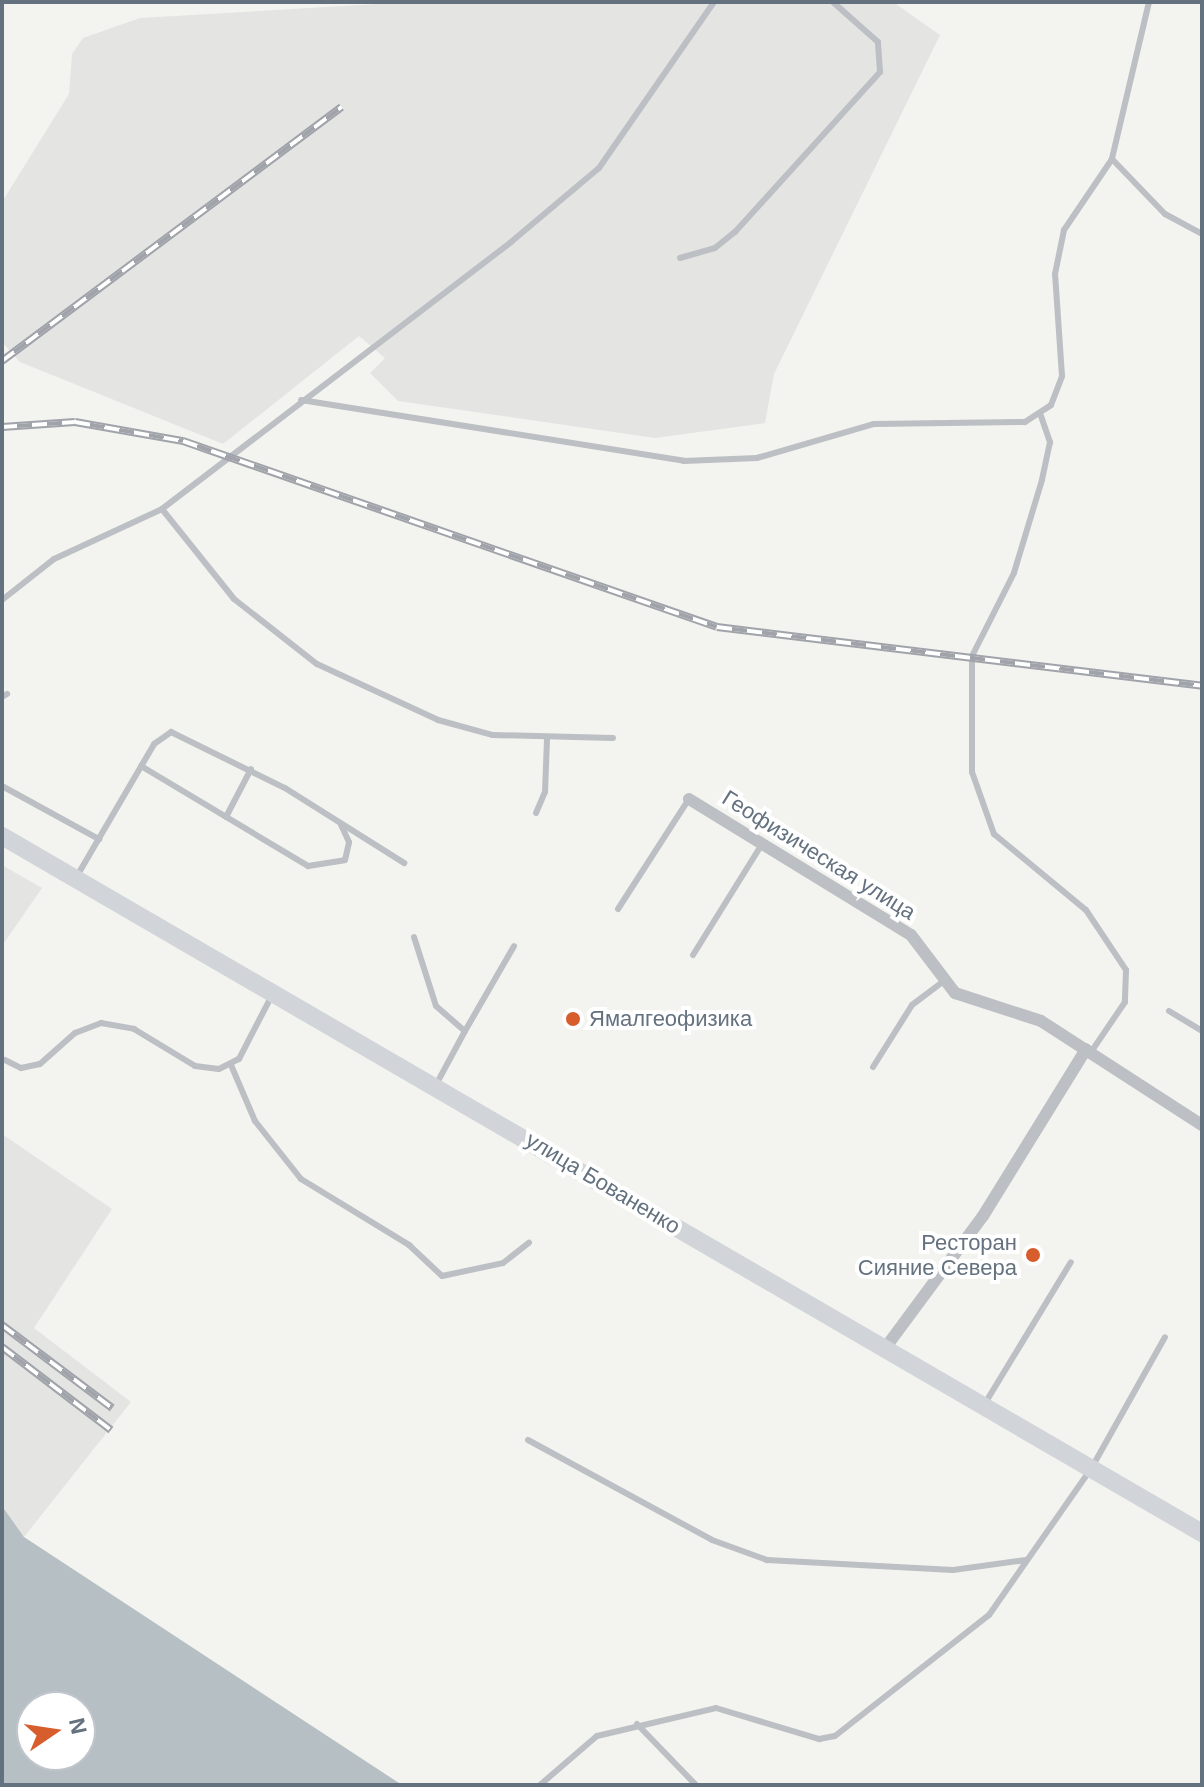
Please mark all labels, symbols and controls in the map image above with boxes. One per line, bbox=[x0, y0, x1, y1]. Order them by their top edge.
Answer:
street label: Геофизическая улица bbox=[717, 785, 921, 925]
place label: Ямалгеофизика bbox=[589, 1006, 752, 1032]
marker: Ямалгеофизика bbox=[564, 1010, 582, 1028]
street label: улица Бованенко bbox=[521, 1126, 685, 1240]
place label: Ресторан Сияние Севера bbox=[858, 1229, 1017, 1280]
marker: Ресторан Сияние Севера bbox=[1024, 1246, 1042, 1264]
north arrow bbox=[16, 1691, 96, 1771]
text: N bbox=[64, 1715, 92, 1736]

